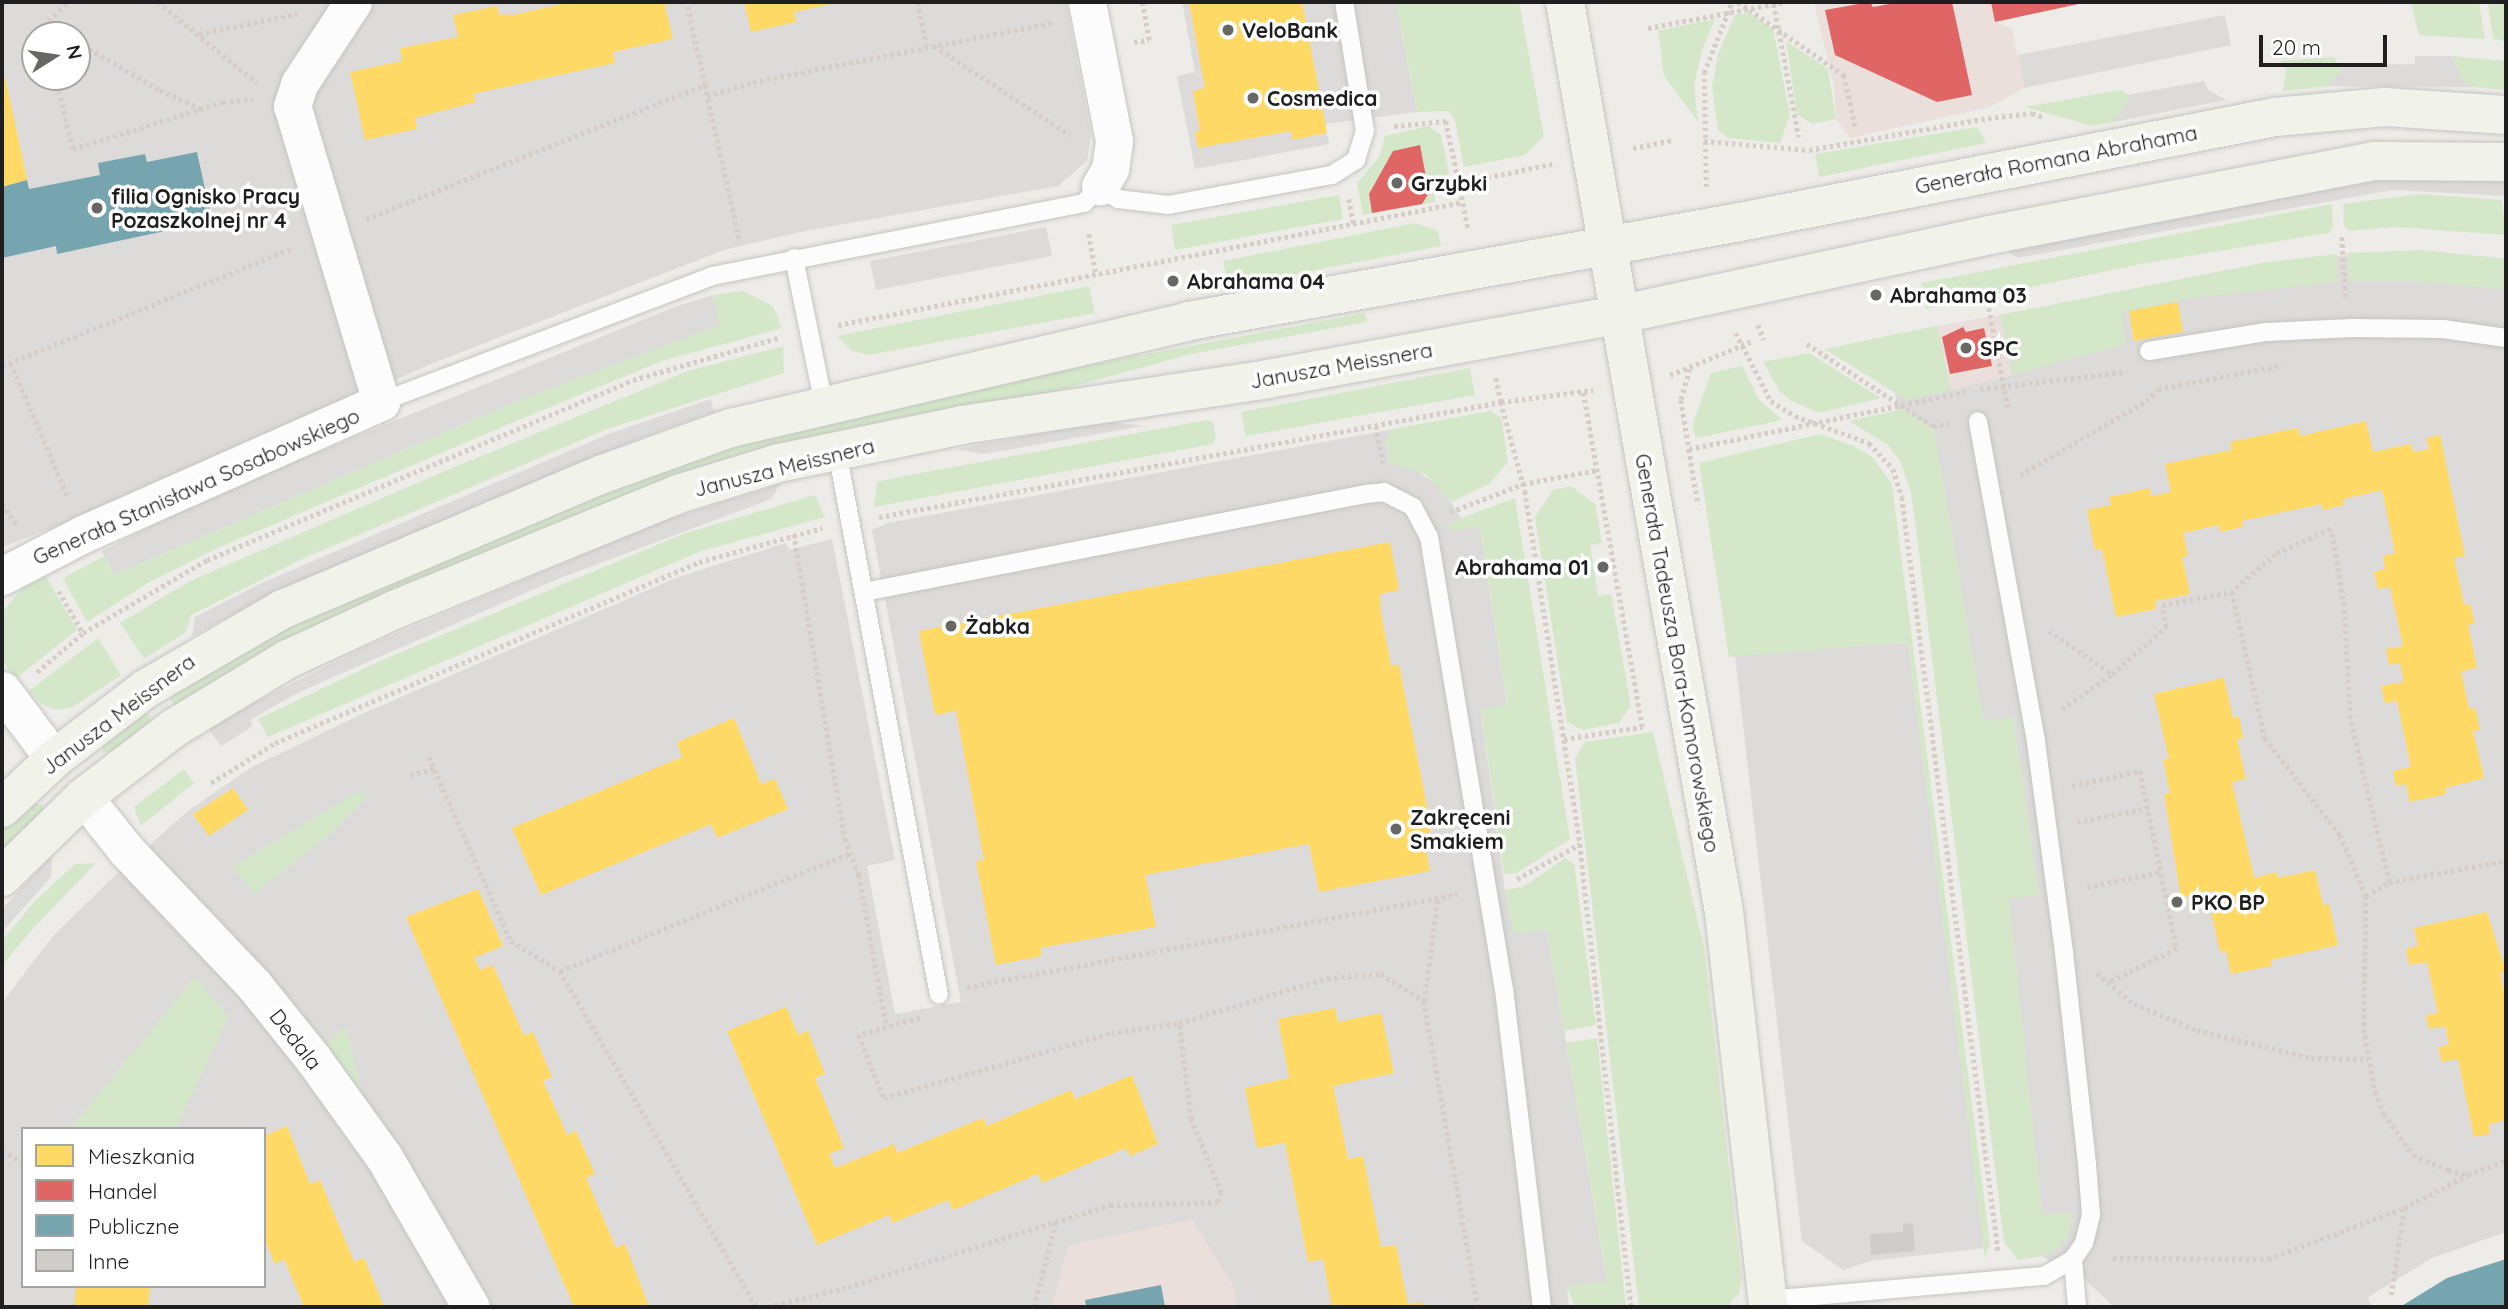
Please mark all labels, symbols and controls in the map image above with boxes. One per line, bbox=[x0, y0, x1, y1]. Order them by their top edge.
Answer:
place label: VeloBank bbox=[1242, 17, 1338, 43]
north arrow bbox=[21, 21, 91, 91]
scale bar bbox=[2263, 21, 2391, 65]
marker: VeloBank bbox=[1220, 22, 1236, 38]
text: 20 m bbox=[2272, 34, 2321, 60]
text: N bbox=[61, 43, 88, 61]
place label: Cosmedica bbox=[1267, 85, 1377, 111]
marker: Cosmedica bbox=[1245, 90, 1261, 106]
street label: Generała Romana Abrahama bbox=[1913, 119, 2199, 199]
place label: Grzybki bbox=[1411, 170, 1487, 196]
marker: Grzybki bbox=[1389, 175, 1405, 191]
place label: filia Ognisko Pracy Pozaszkolnej nr 4 bbox=[111, 183, 300, 233]
marker: filia Ognisko Pracy Pozaszkolnej nr 4 bbox=[89, 200, 105, 216]
place label: Abrahama 04 bbox=[1187, 268, 1325, 294]
marker: Abrahama 04 bbox=[1165, 273, 1181, 289]
place label: Abrahama 03 bbox=[1890, 282, 2027, 308]
marker: Abrahama 03 bbox=[1868, 287, 1884, 303]
place label: SPC bbox=[1980, 335, 2018, 361]
street label: Janusza Meissnera bbox=[1248, 337, 1434, 393]
marker: SPC bbox=[1958, 340, 1974, 356]
street label: Generała Stanisława Sosabowskiego bbox=[29, 402, 363, 570]
street label: Janusza Meissnera bbox=[691, 432, 877, 502]
street label: Generała Tadeusza Bora-Komorowskiego bbox=[1630, 452, 1726, 854]
place label: Abrahama 01 bbox=[1455, 554, 1589, 580]
marker: Abrahama 01 bbox=[1595, 559, 1611, 575]
place label: Żabka bbox=[965, 613, 1030, 639]
marker: Żabka bbox=[943, 618, 959, 634]
street label: Janusza Meissnera bbox=[36, 648, 200, 780]
place label: Zakręceni Smakiem bbox=[1410, 804, 1511, 854]
marker: Zakręceni Smakiem bbox=[1388, 821, 1404, 837]
place label: PKO BP bbox=[2191, 889, 2265, 915]
marker: PKO BP bbox=[2169, 894, 2185, 910]
street label: Dedala bbox=[264, 1004, 328, 1074]
legend bbox=[21, 1127, 266, 1288]
text: Mieszkania bbox=[88, 1143, 195, 1169]
text: Handel bbox=[88, 1178, 157, 1204]
text: Publiczne bbox=[88, 1213, 179, 1239]
text: Inne bbox=[88, 1248, 129, 1274]

